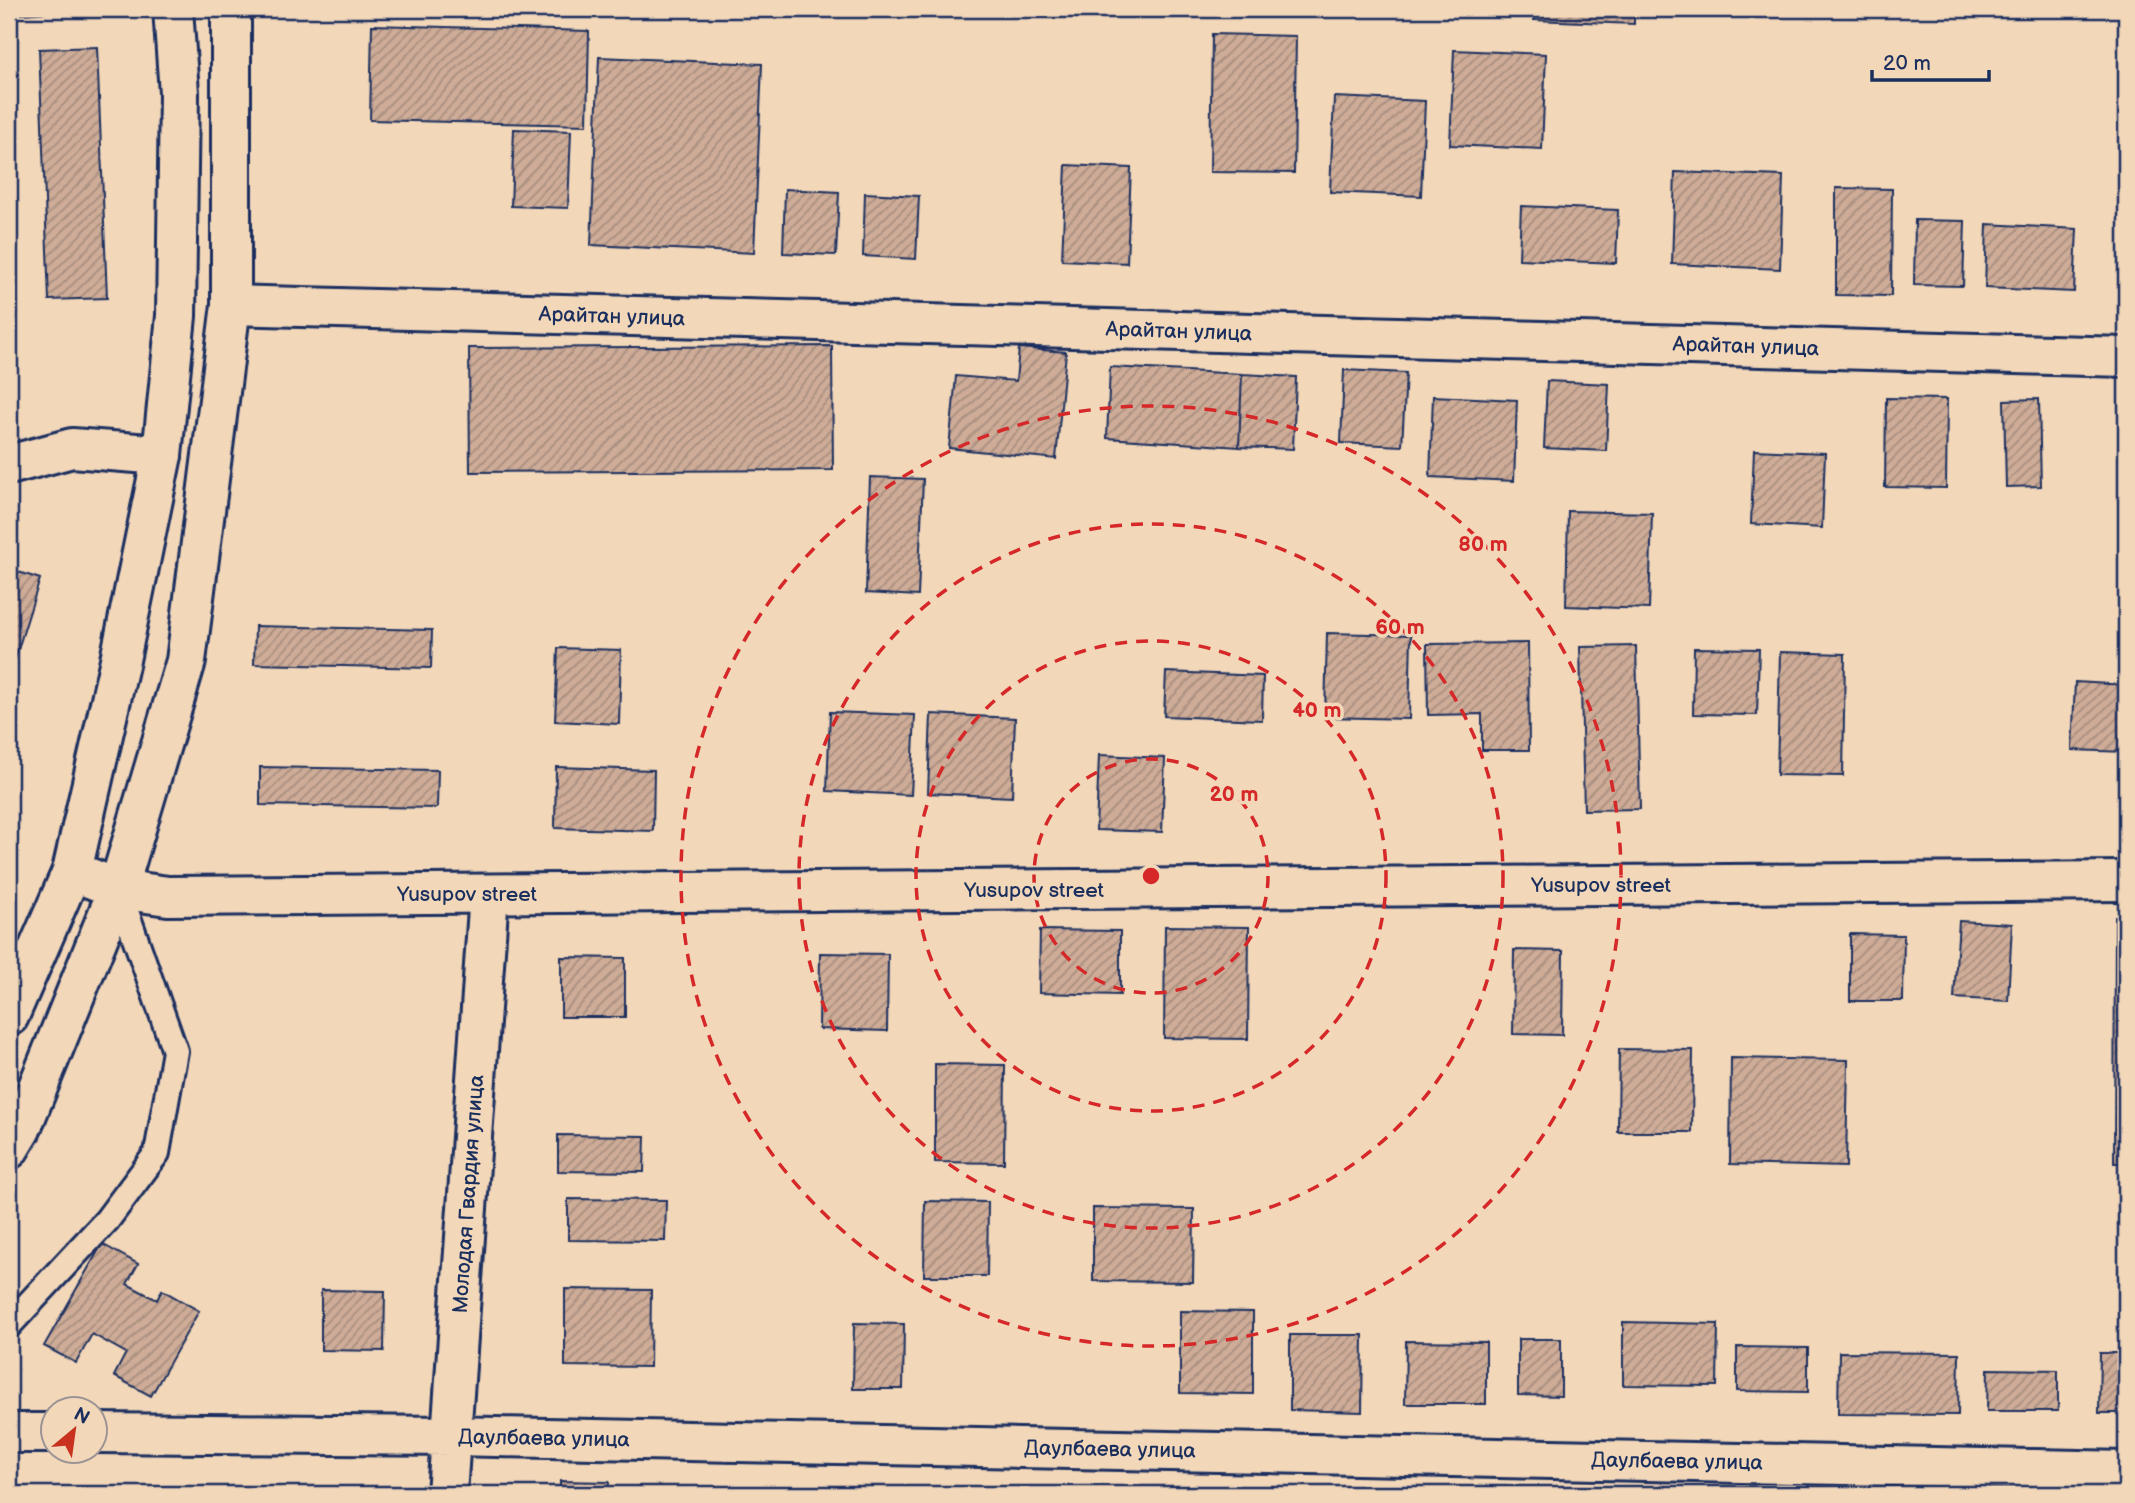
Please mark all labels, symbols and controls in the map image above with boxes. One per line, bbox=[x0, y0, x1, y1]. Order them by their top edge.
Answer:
scale bar bbox=[1872, 38, 1990, 82]
text: 20 m bbox=[1883, 51, 1931, 76]
street label: Арайтан улица bbox=[537, 301, 686, 332]
street label: Арайтан улица bbox=[1104, 316, 1253, 347]
street label: Арайтан улица bbox=[1671, 331, 1820, 362]
text: 80 m bbox=[1458, 532, 1508, 557]
text: 60 m bbox=[1375, 615, 1425, 640]
text: 40 m bbox=[1292, 698, 1342, 723]
text: 20 m bbox=[1210, 782, 1258, 807]
centre of rings bbox=[1139, 864, 1163, 888]
street label: Yusupov street bbox=[1530, 873, 1672, 898]
street label: Yusupov street bbox=[963, 878, 1105, 903]
street label: Yusupov street bbox=[396, 882, 538, 907]
street label: Молодая Гвардия улица bbox=[448, 1073, 489, 1314]
north arrow bbox=[38, 1394, 108, 1464]
text: N bbox=[70, 1403, 93, 1430]
street label: Даулбаева улица bbox=[458, 1425, 631, 1453]
street label: Даулбаева улица bbox=[1024, 1436, 1197, 1464]
street label: Даулбаева улица bbox=[1591, 1448, 1764, 1476]

